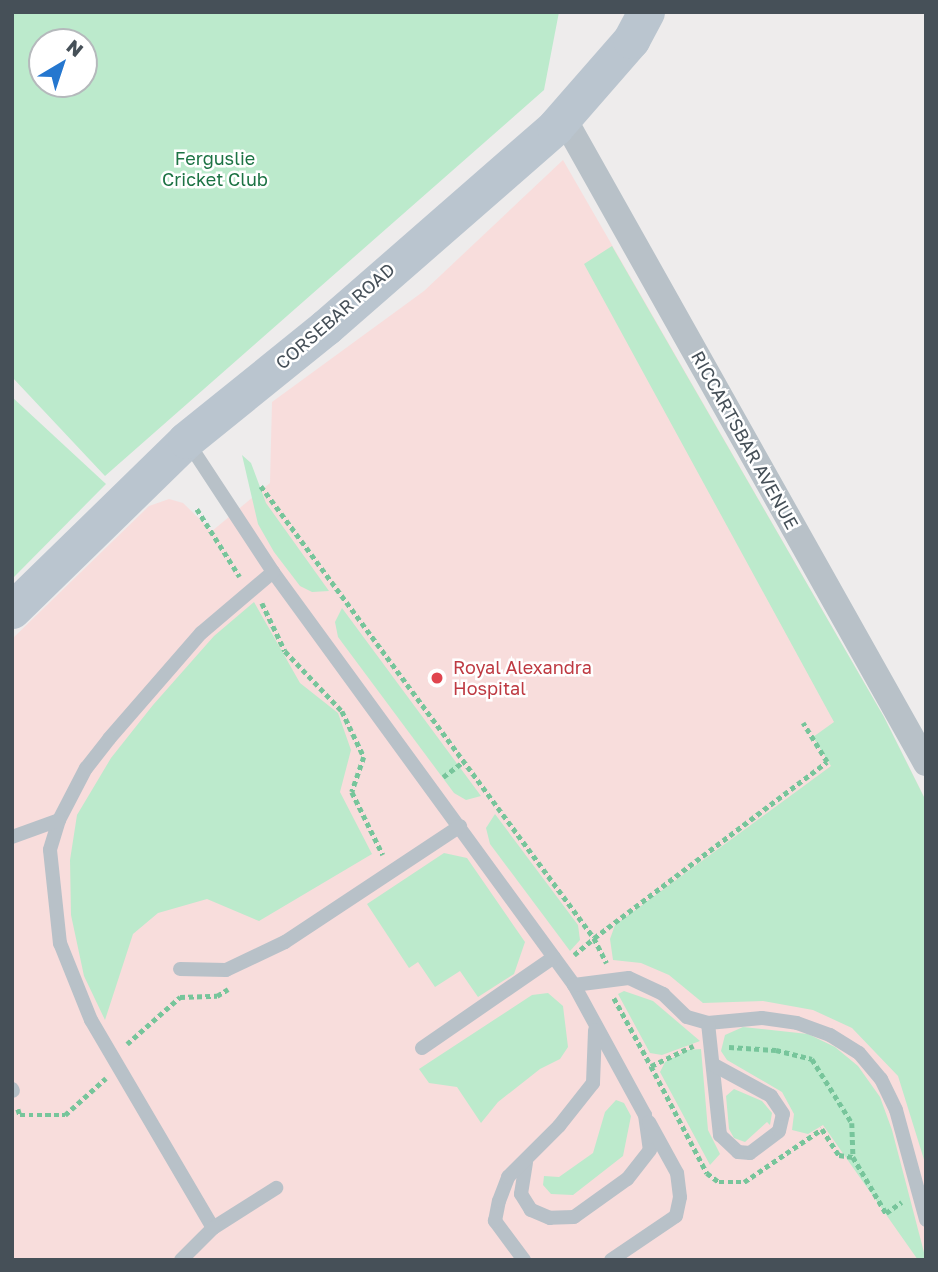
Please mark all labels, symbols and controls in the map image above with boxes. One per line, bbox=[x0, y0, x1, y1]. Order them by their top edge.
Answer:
north arrow bbox=[28, 28, 98, 98]
text: N bbox=[62, 34, 88, 61]
park label: Ferguslie Cricket Club bbox=[162, 148, 268, 190]
street label: CORSEBAR ROAD bbox=[271, 258, 399, 374]
street label: RICCARTSBAR AVENUE bbox=[687, 347, 803, 533]
place label: Royal Alexandra Hospital bbox=[453, 657, 592, 700]
marker: Royal Alexandra Hospital bbox=[427, 668, 447, 688]

